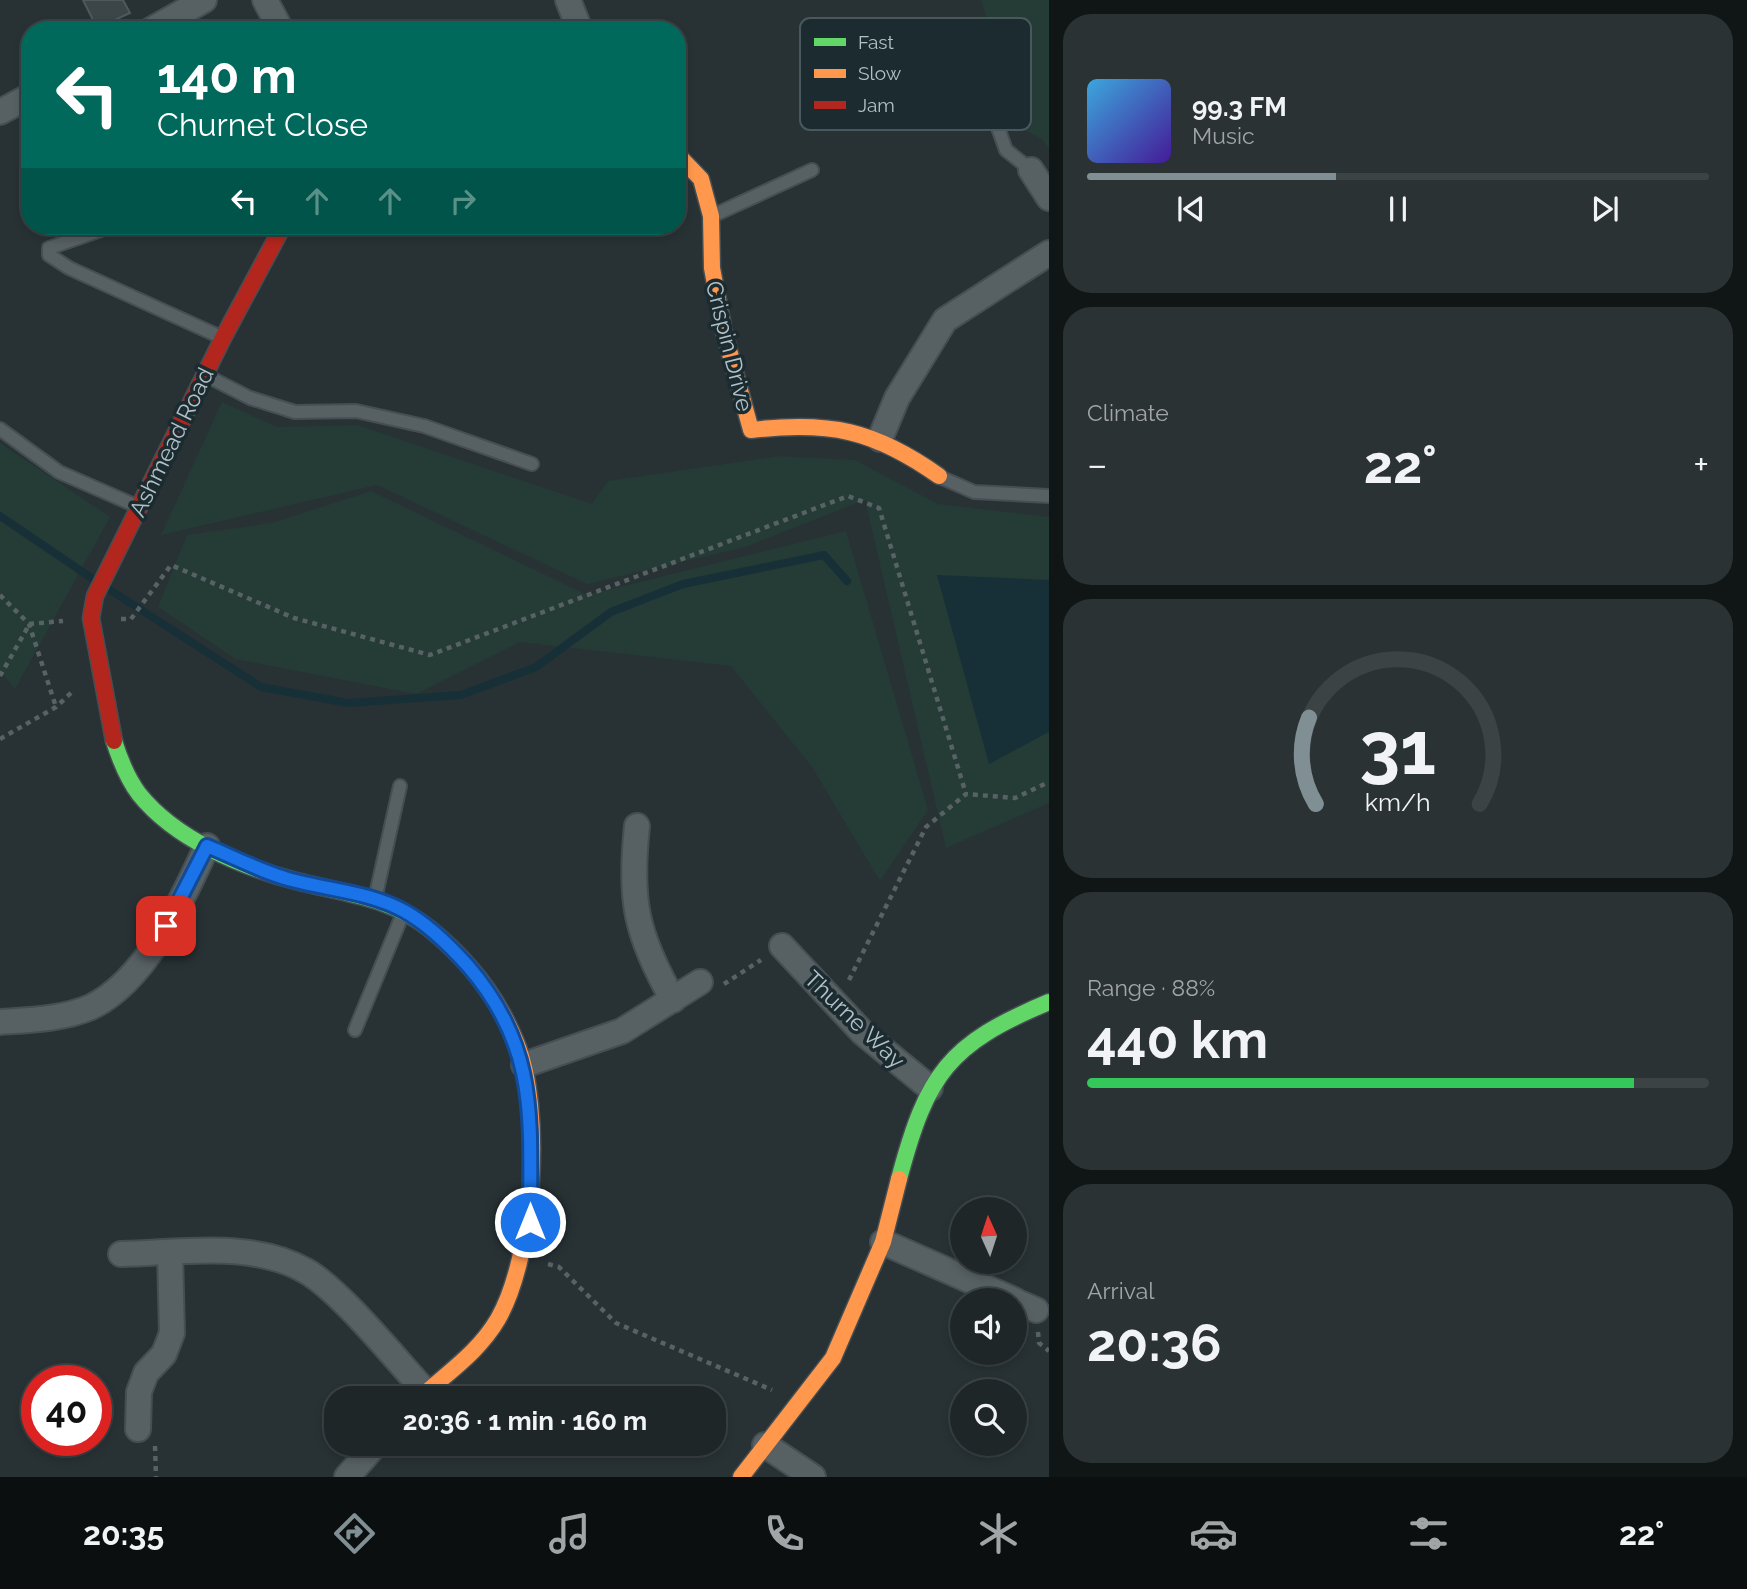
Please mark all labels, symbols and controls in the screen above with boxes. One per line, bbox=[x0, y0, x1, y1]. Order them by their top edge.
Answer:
legend bbox=[800, 18, 1031, 130]
text: Fast bbox=[858, 31, 894, 53]
text: 140 m bbox=[157, 47, 297, 104]
icon: left bbox=[42, 49, 133, 140]
text: Slow bbox=[858, 62, 902, 84]
text: 99.3 FM bbox=[1192, 92, 1287, 122]
text: Jam bbox=[858, 94, 895, 116]
text: Churnet Close bbox=[157, 106, 368, 143]
text: Music bbox=[1192, 122, 1255, 149]
icon: left bbox=[225, 182, 263, 220]
icon: ahead bbox=[298, 182, 336, 220]
icon: ahead bbox=[371, 182, 409, 220]
icon: right bbox=[444, 182, 482, 220]
icon: previous bbox=[1172, 190, 1210, 228]
icon: pause bbox=[1379, 190, 1417, 228]
icon: next bbox=[1586, 190, 1624, 228]
street label: Crispin Drive bbox=[701, 278, 759, 414]
street label: Ashmead Road bbox=[123, 363, 219, 521]
text: Climate bbox=[1087, 399, 1169, 426]
text: 22° bbox=[1364, 434, 1437, 495]
text: − bbox=[1087, 442, 1107, 487]
text: + bbox=[1693, 442, 1709, 487]
text: 31 bbox=[1360, 707, 1436, 792]
text: km/h bbox=[1365, 787, 1431, 817]
pin bbox=[136, 896, 196, 956]
icon: arrive bbox=[147, 907, 185, 945]
street label: Thurne Way bbox=[799, 965, 911, 1073]
text: Range · 88% bbox=[1087, 974, 1215, 1001]
text: 440 km bbox=[1087, 1009, 1268, 1070]
position arrow bbox=[493, 1185, 567, 1259]
north arrow bbox=[950, 1197, 1027, 1274]
map controls bbox=[950, 1197, 1027, 1456]
text: Arrival bbox=[1087, 1277, 1154, 1304]
button: sound bbox=[950, 1288, 1027, 1365]
text: 20:36 bbox=[1087, 1312, 1222, 1373]
speed limit sign: 40 bbox=[21, 1365, 112, 1456]
button: search bbox=[950, 1379, 1027, 1456]
text: 20:36 · 1 min · 160 m bbox=[403, 1406, 647, 1436]
icon: directions bbox=[330, 1509, 379, 1558]
icon: music bbox=[545, 1509, 594, 1558]
icon: phone bbox=[760, 1509, 809, 1558]
icon: climate bbox=[974, 1509, 1023, 1558]
icon: car bbox=[1189, 1509, 1238, 1558]
icon: filters bbox=[1404, 1509, 1453, 1558]
text: 20:35 bbox=[83, 1515, 164, 1552]
text: 22° bbox=[1619, 1515, 1664, 1552]

